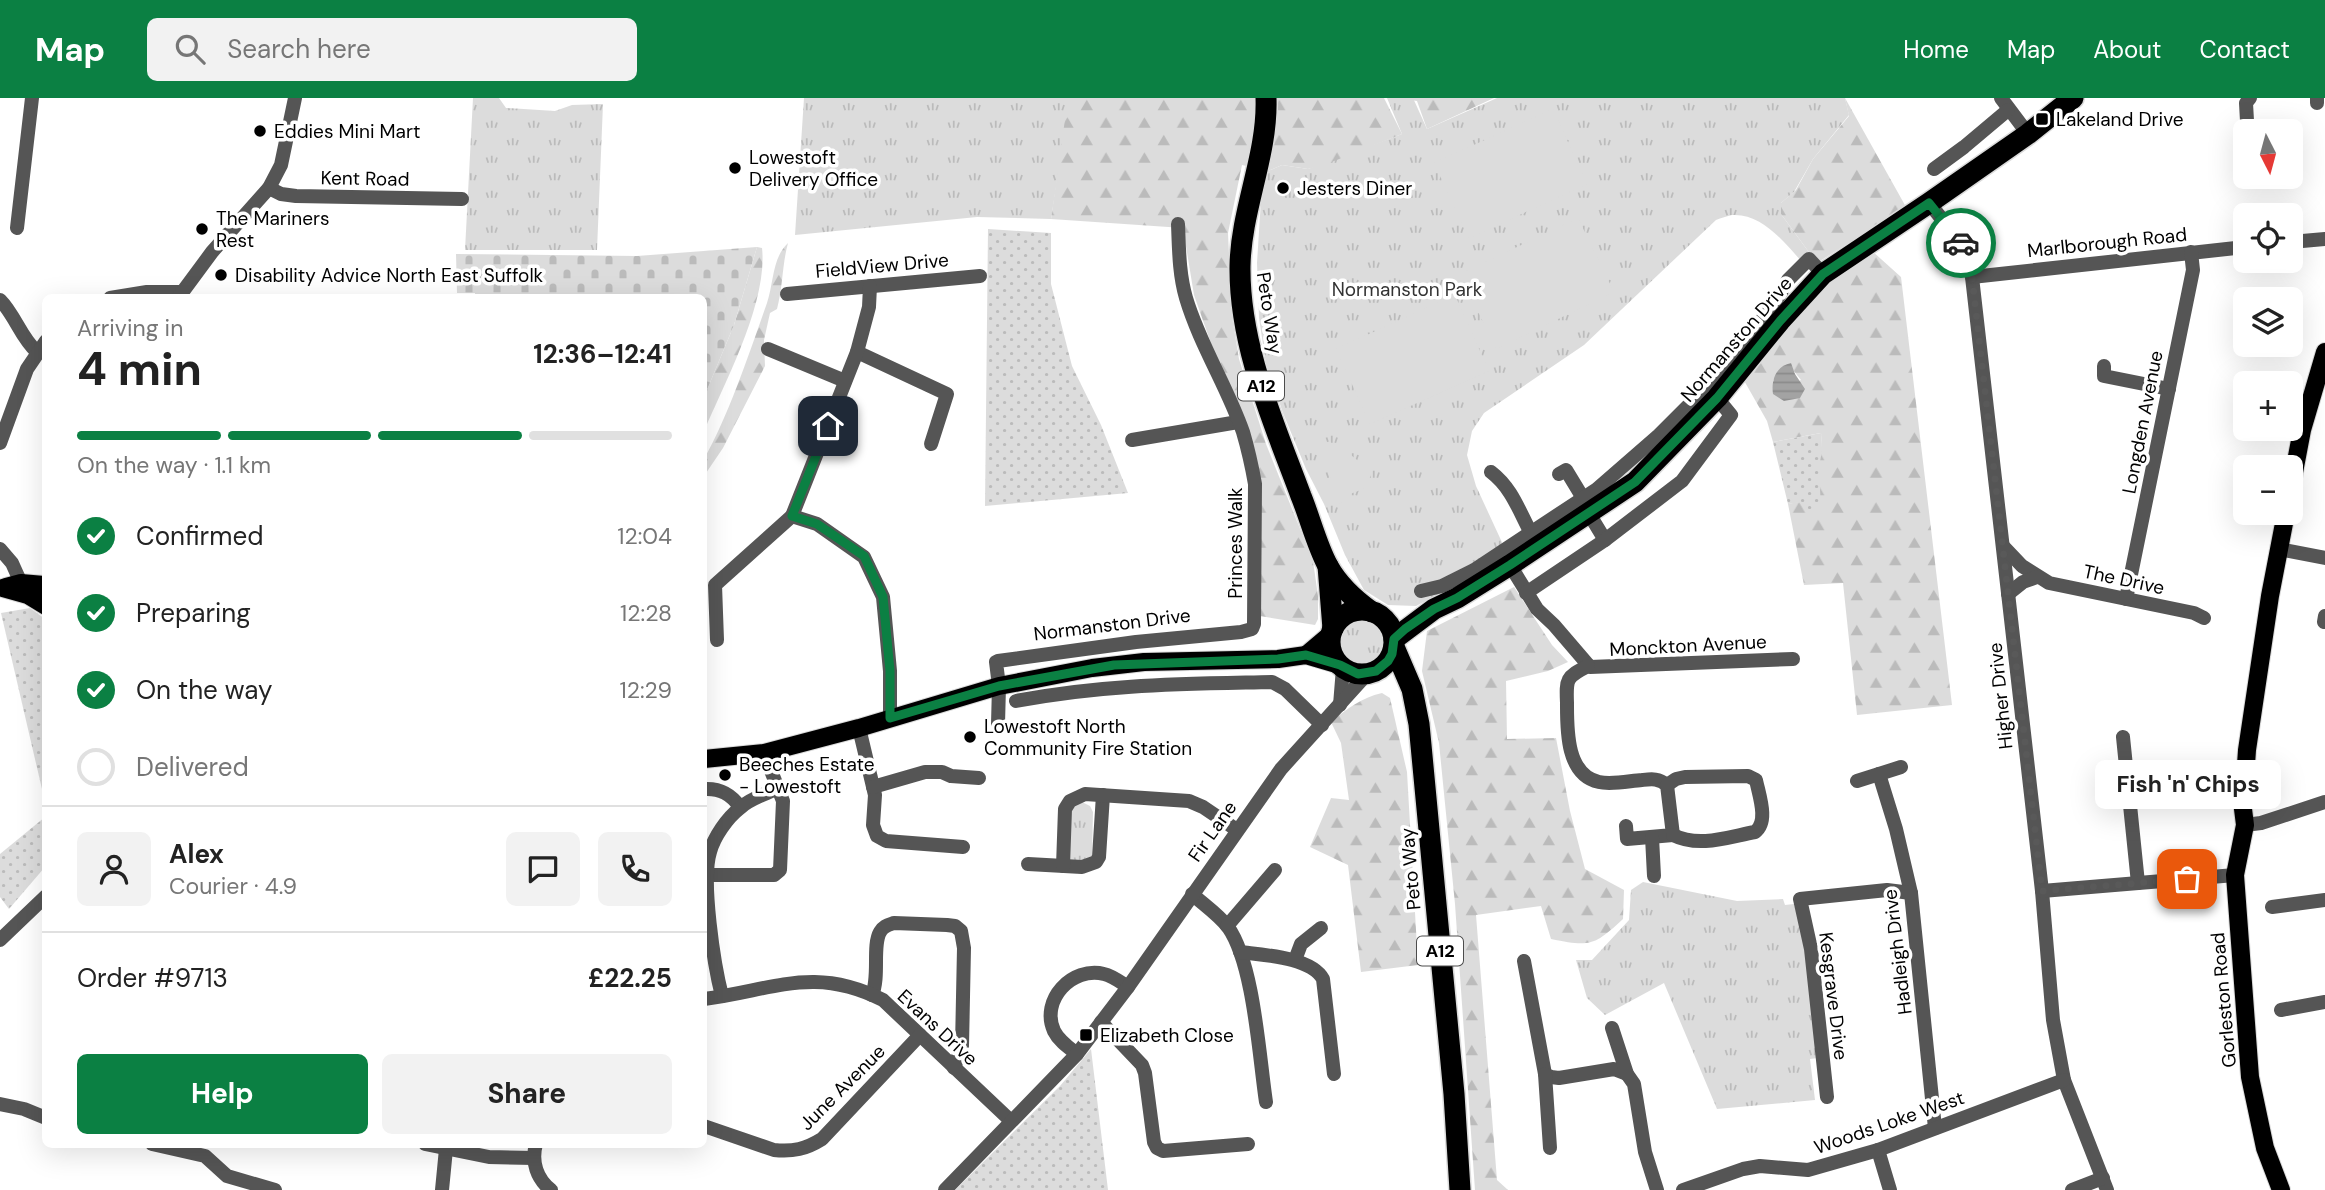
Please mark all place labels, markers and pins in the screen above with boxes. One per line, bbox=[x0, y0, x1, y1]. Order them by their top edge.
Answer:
place label: Lakeland Drive bbox=[2056, 107, 2183, 132]
marker: Lakeland Drive bbox=[2034, 111, 2050, 127]
place label: Eddies Mini Mart bbox=[274, 119, 420, 144]
marker: Eddies Mini Mart bbox=[252, 123, 268, 139]
place label: Lowestoft Delivery Office bbox=[749, 145, 878, 192]
marker: Lowestoft Delivery Office bbox=[727, 160, 743, 176]
place label: Jesters Diner bbox=[1297, 176, 1412, 201]
marker: Jesters Diner bbox=[1275, 180, 1291, 196]
place label: The Mariners Rest bbox=[216, 206, 330, 253]
marker: The Mariners Rest bbox=[194, 221, 210, 237]
place label: Disability Advice North East Suffolk bbox=[235, 263, 544, 288]
marker: Disability Advice North East Suffolk bbox=[213, 267, 229, 283]
pin bbox=[798, 396, 858, 456]
place label: Lowestoft North Community Fire Station bbox=[984, 714, 1192, 761]
marker: Lowestoft North Community Fire Station bbox=[962, 729, 978, 745]
place label: Beeches Estate - Lowestoft bbox=[739, 752, 875, 799]
callout: Fish 'n' Chips bbox=[2094, 760, 2280, 809]
marker: Beeches Estate - Lowestoft bbox=[717, 767, 733, 783]
pin bbox=[2157, 849, 2217, 909]
place label: Elizabeth Close bbox=[1100, 1023, 1234, 1048]
marker: Elizabeth Close bbox=[1078, 1027, 1094, 1043]

